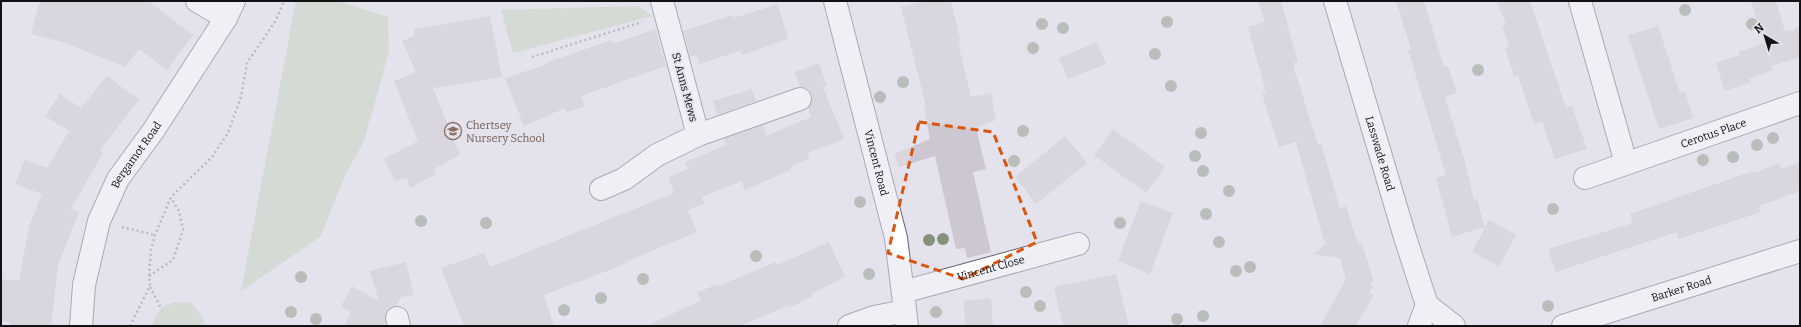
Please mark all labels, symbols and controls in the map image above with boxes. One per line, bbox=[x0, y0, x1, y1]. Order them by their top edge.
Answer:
north arrow bbox=[1745, 16, 1785, 56]
text: N bbox=[1752, 20, 1767, 36]
street label: St Anns Mews bbox=[669, 51, 700, 123]
street label: Lasswade Road bbox=[1362, 115, 1397, 193]
street label: Cerotus Place bbox=[1679, 116, 1748, 151]
street label: Bergamot Road bbox=[109, 119, 165, 190]
place label: Chertsey Nursery School bbox=[466, 119, 545, 145]
school or university icon: Chertsey Nursery School bbox=[443, 121, 463, 141]
street label: Vincent Road bbox=[861, 128, 891, 198]
street label: Vincent Close bbox=[956, 253, 1026, 284]
street label: Barker Road bbox=[1650, 273, 1714, 305]

